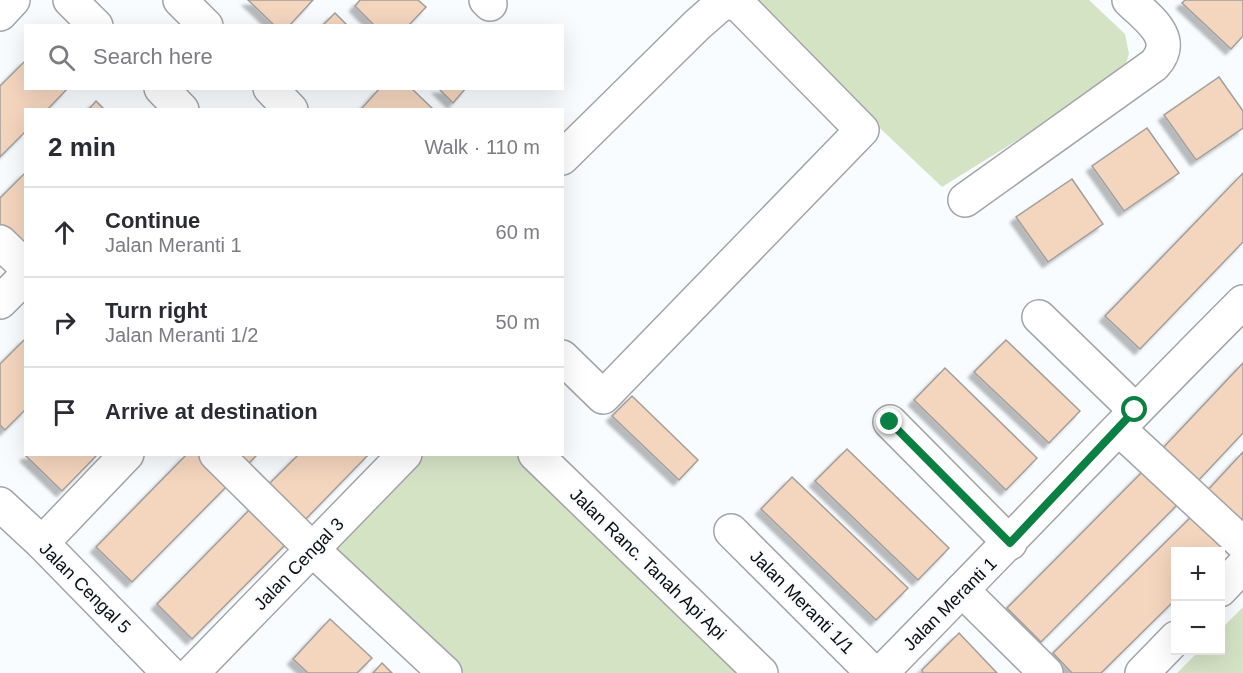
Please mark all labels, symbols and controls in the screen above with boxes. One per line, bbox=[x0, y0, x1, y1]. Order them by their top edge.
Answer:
search box bbox=[24, 24, 564, 90]
icon: search bbox=[45, 41, 78, 74]
text: Search here bbox=[93, 44, 213, 69]
text: 2 min bbox=[48, 132, 116, 162]
text: Walk · 110 m bbox=[424, 136, 540, 158]
text: Continue bbox=[105, 208, 200, 233]
icon: ahead bbox=[48, 216, 81, 249]
text: 60 m bbox=[496, 221, 540, 243]
text: Jalan Meranti 1 bbox=[105, 234, 242, 256]
text: Turn right bbox=[105, 298, 207, 323]
icon: right bbox=[48, 306, 81, 339]
text: 50 m bbox=[496, 311, 540, 333]
text: Jalan Meranti 1/2 bbox=[105, 324, 258, 346]
icon: arrive bbox=[48, 396, 81, 429]
route start bbox=[1121, 396, 1147, 422]
text: Arrive at destination bbox=[105, 399, 318, 424]
route end bbox=[876, 408, 902, 434]
street label: Jalan Ranc. Tanah Api Api bbox=[566, 484, 730, 644]
street label: Jalan Cengal 3 bbox=[250, 514, 348, 614]
street label: Jalan Cengal 5 bbox=[35, 538, 135, 638]
street label: Jalan Meranti 1/1 bbox=[746, 546, 858, 658]
map controls bbox=[1171, 547, 1225, 655]
button: + bbox=[1171, 547, 1225, 601]
street label: Jalan Meranti 1 bbox=[899, 553, 1001, 655]
button: − bbox=[1171, 601, 1225, 655]

